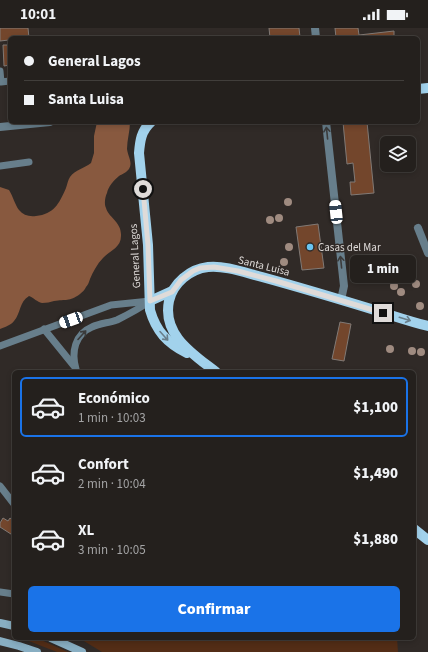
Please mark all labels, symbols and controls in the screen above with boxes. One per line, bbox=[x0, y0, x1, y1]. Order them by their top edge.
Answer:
text: 10:01 bbox=[20, 4, 56, 25]
text: General Lagos bbox=[48, 51, 141, 72]
text: Santa Luisa bbox=[48, 89, 124, 110]
one-way arrow bbox=[323, 126, 331, 139]
map controls bbox=[380, 136, 416, 172]
button: layers bbox=[380, 136, 416, 172]
route start bbox=[134, 180, 152, 198]
car bbox=[329, 199, 343, 225]
street label: General Lagos bbox=[126, 223, 144, 289]
place label: Casas del Mar bbox=[318, 240, 381, 255]
marker: Casas del Mar bbox=[305, 242, 315, 252]
street label: Santa Luisa bbox=[237, 252, 291, 280]
callout: 1 min bbox=[350, 255, 416, 283]
one-way arrow bbox=[338, 256, 345, 269]
text: 1 min bbox=[367, 260, 399, 278]
route end bbox=[374, 304, 392, 322]
car bbox=[58, 310, 84, 330]
one-way arrow bbox=[398, 316, 411, 323]
one-way arrow bbox=[77, 330, 87, 340]
one-way arrow bbox=[159, 331, 168, 341]
text: Económico bbox=[78, 388, 150, 409]
icon: car bbox=[30, 389, 66, 425]
text: $1,100 bbox=[353, 397, 398, 418]
text: 1 min · 10:03 bbox=[78, 409, 146, 427]
text: Confort bbox=[78, 454, 129, 475]
icon: car bbox=[30, 455, 66, 491]
text: $1,490 bbox=[353, 463, 398, 484]
text: 2 min · 10:04 bbox=[78, 475, 146, 493]
text: XL bbox=[78, 520, 94, 541]
icon: car bbox=[30, 521, 66, 557]
text: $1,880 bbox=[353, 529, 398, 550]
text: 3 min · 10:05 bbox=[78, 541, 146, 559]
button: Confirmar bbox=[28, 586, 400, 632]

